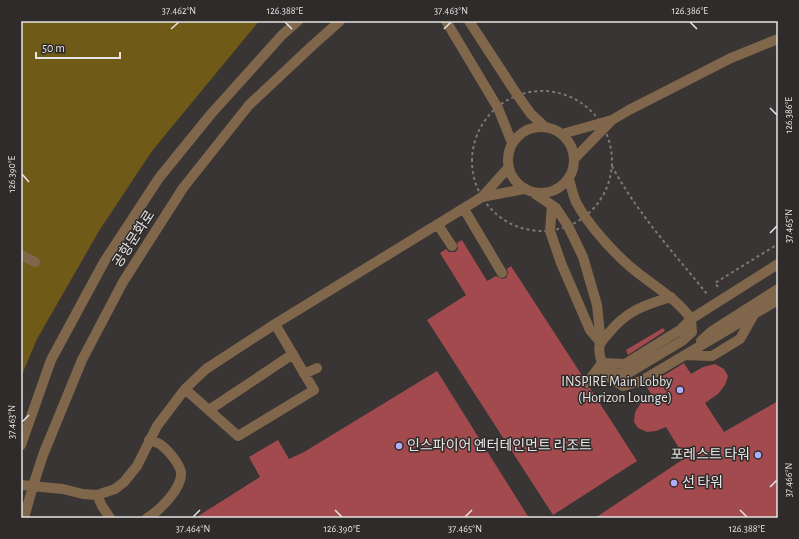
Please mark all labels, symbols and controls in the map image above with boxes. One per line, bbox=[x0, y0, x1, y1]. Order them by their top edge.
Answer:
text: 37.462°N bbox=[162, 6, 196, 16]
text: 126.388°E bbox=[267, 6, 303, 16]
text: 37.463°N bbox=[434, 6, 468, 16]
text: 126.386°E bbox=[672, 6, 708, 16]
scale bar bbox=[36, 34, 120, 60]
text: 50 m bbox=[42, 42, 65, 54]
text: 126.386°E bbox=[784, 97, 794, 133]
text: 126.390°E bbox=[7, 155, 17, 192]
street label: 공항문화로 bbox=[110, 208, 157, 270]
text: 37.465°N bbox=[784, 209, 794, 243]
place label: INSPIRE Main Lobby (Horizon Lounge) bbox=[561, 375, 672, 405]
marker: INSPIRE Main Lobby (Horizon Lounge) bbox=[675, 385, 685, 395]
text: 37.463°N bbox=[7, 405, 17, 439]
place label: 인스파이어 엔터테인먼트 리조트 bbox=[407, 438, 592, 453]
marker: 인스파이어 엔터테인먼트 리조트 bbox=[394, 441, 404, 451]
place label: 포레스트 타워 bbox=[670, 447, 750, 462]
marker: 포레스트 타워 bbox=[753, 450, 763, 460]
text: 37.466°N bbox=[784, 463, 794, 497]
place label: 선 타워 bbox=[682, 475, 723, 490]
marker: 선 타워 bbox=[669, 478, 679, 488]
text: 37.464°N bbox=[176, 524, 210, 534]
text: 126.390°E bbox=[324, 524, 361, 534]
text: 37.465°N bbox=[448, 524, 482, 534]
text: 126.388°E bbox=[729, 524, 765, 534]

